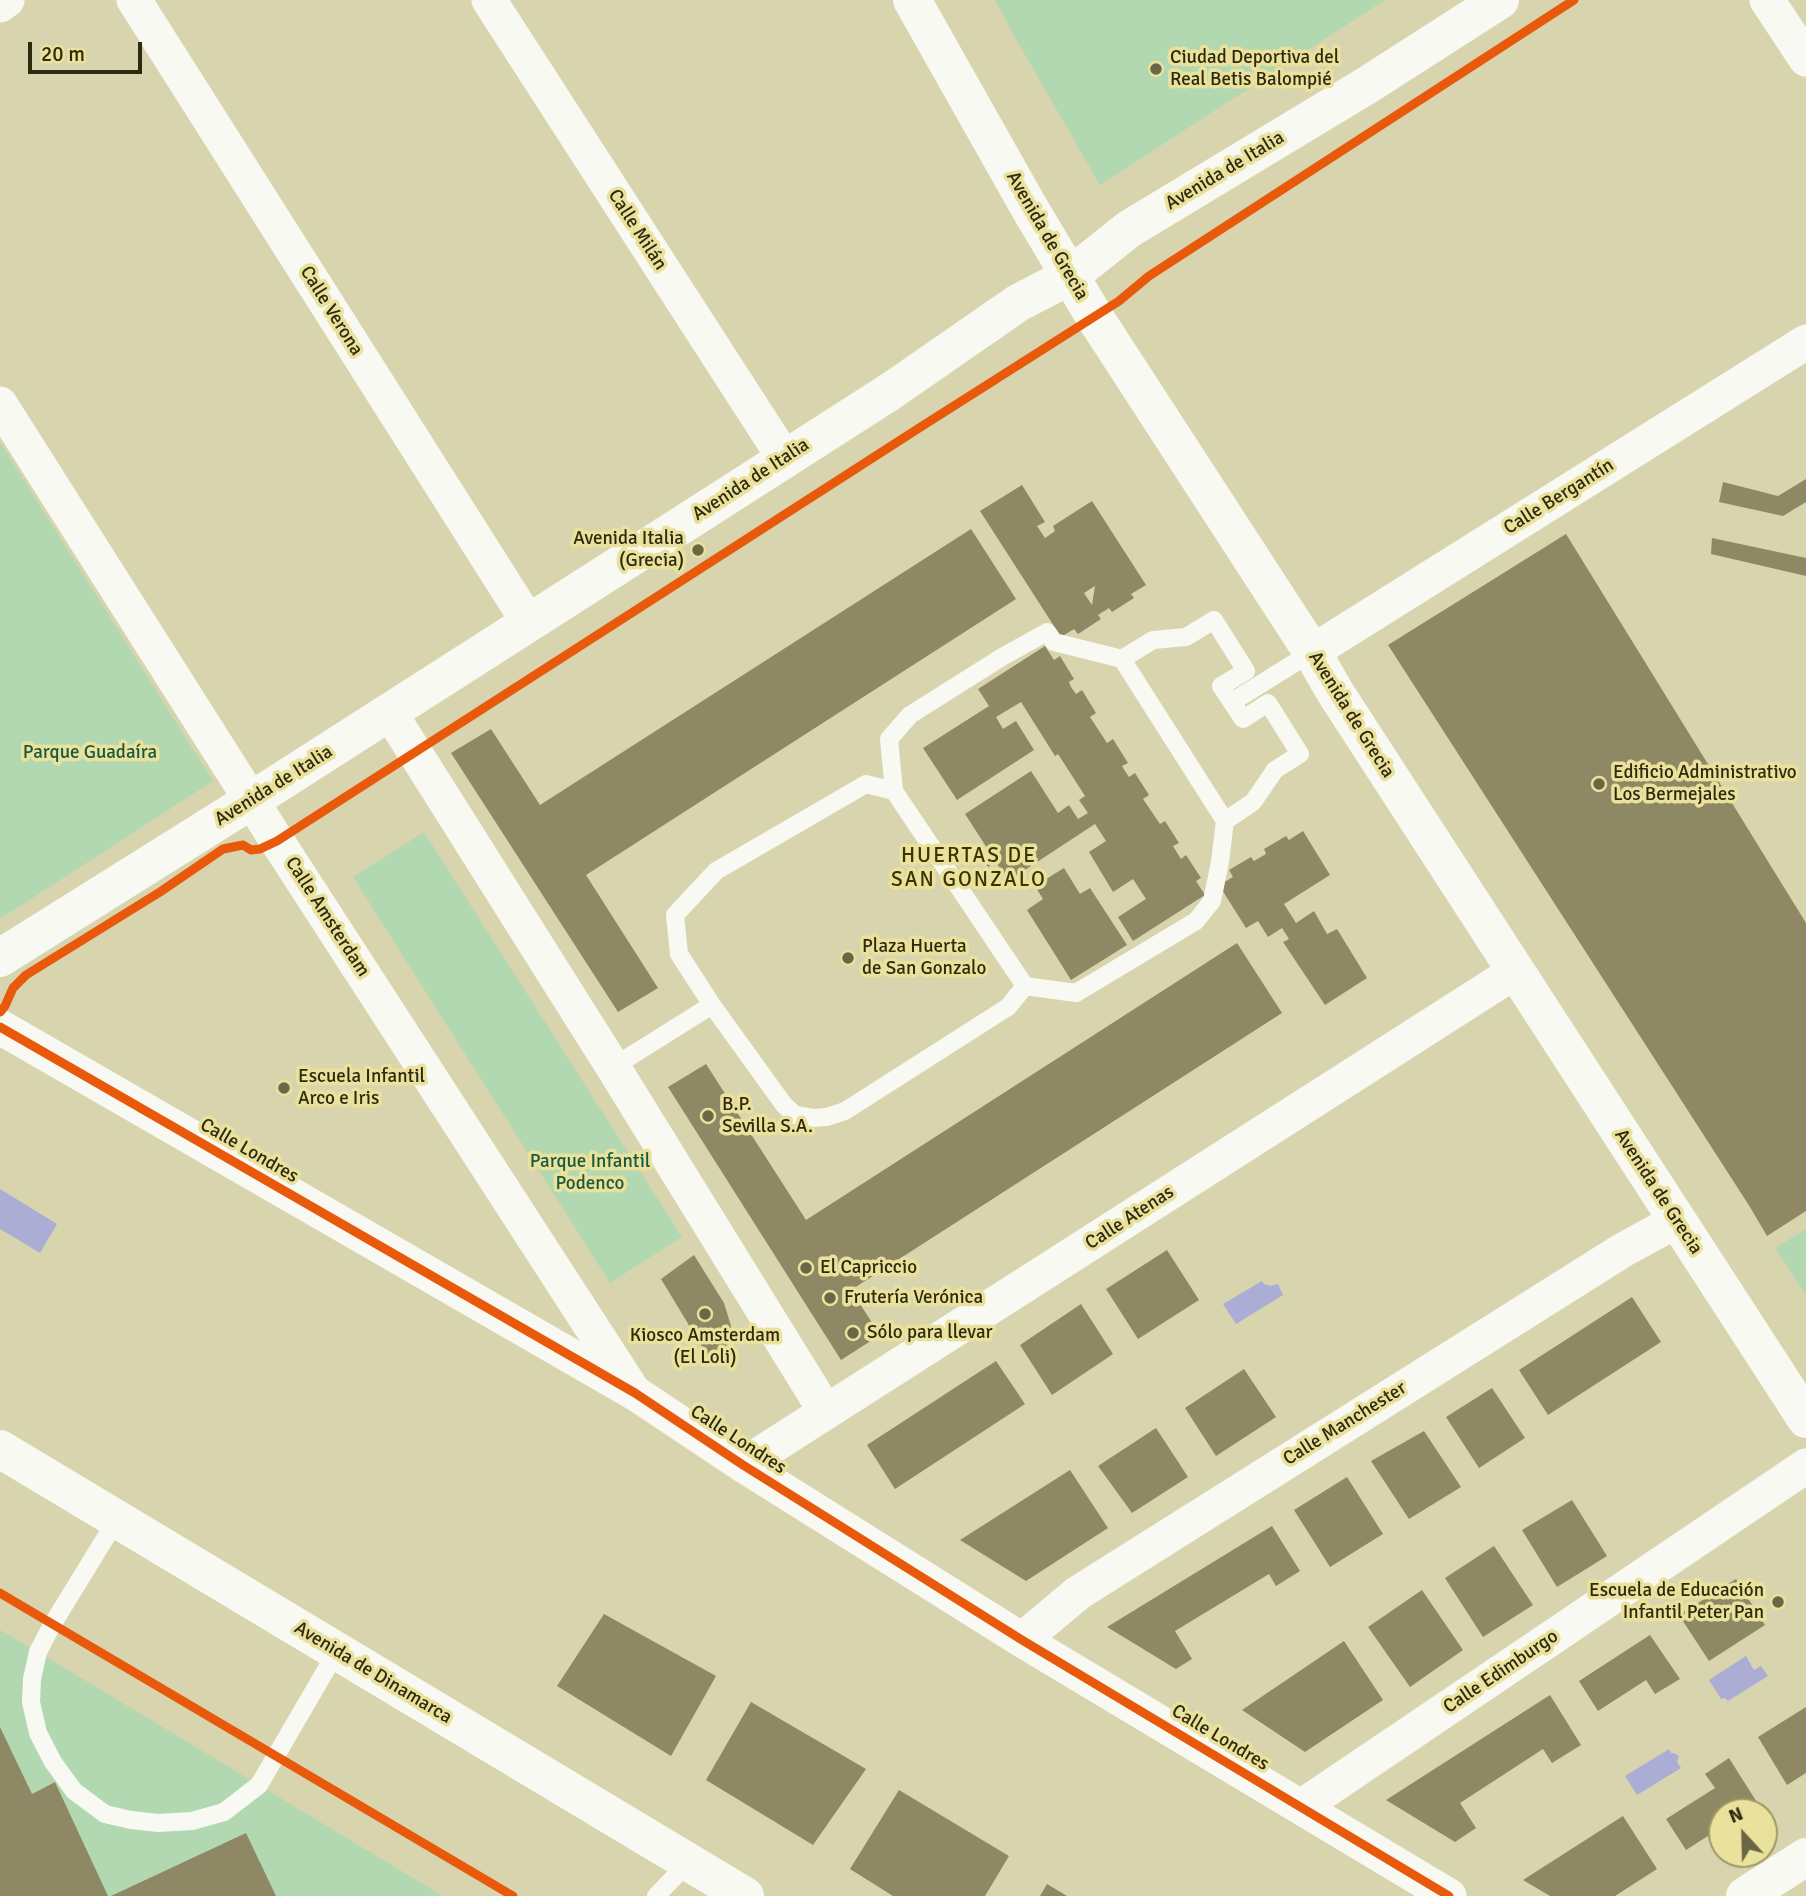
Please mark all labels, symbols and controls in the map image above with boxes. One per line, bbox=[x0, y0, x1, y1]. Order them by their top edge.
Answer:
scale bar bbox=[32, 28, 145, 72]
text: 20 m bbox=[41, 41, 85, 67]
place label: Ciudad Deportiva del Real Betis Balompié bbox=[1170, 47, 1339, 91]
marker: Ciudad Deportiva del Real Betis Balompié bbox=[1148, 61, 1164, 77]
street label: Avenida de Italia bbox=[1161, 127, 1289, 215]
street label: Avenida de Grecia bbox=[1001, 168, 1093, 304]
street label: Calle Milán bbox=[603, 185, 671, 275]
street label: Calle Verona bbox=[294, 262, 368, 360]
street label: Avenida de Italia bbox=[688, 434, 814, 526]
street label: Calle Bergantín bbox=[1500, 454, 1618, 540]
place label: Avenida Italia (Grecia) bbox=[573, 528, 684, 572]
marker: Avenida Italia (Grecia) bbox=[690, 542, 706, 558]
street label: Avenida de Grecia bbox=[1303, 648, 1399, 782]
street label: Avenida de Italia bbox=[211, 741, 337, 831]
park label: Parque Guadaíra bbox=[23, 742, 157, 764]
place label: Edificio Administrativo Los Bermejales bbox=[1613, 762, 1797, 806]
marker: Edificio Administrativo Los Bermejales bbox=[1591, 776, 1607, 792]
district label: HUERTAS DE SAN GONZALO bbox=[892, 843, 1046, 893]
street label: Calle Amsterdam bbox=[280, 853, 374, 981]
place label: Plaza Huerta de San Gonzalo bbox=[862, 936, 986, 980]
marker: Plaza Huerta de San Gonzalo bbox=[840, 950, 856, 966]
place label: Escuela Infantil Arco e Iris bbox=[298, 1066, 425, 1110]
marker: Escuela Infantil Arco e Iris bbox=[276, 1080, 292, 1096]
place label: B.P. Sevilla S.A. bbox=[722, 1094, 813, 1138]
marker: B.P. Sevilla S.A. bbox=[700, 1108, 716, 1124]
street label: Calle Londres bbox=[196, 1114, 302, 1188]
street label: Avenida de Grecia bbox=[1609, 1125, 1707, 1259]
park label: Parque Infantil Podenco bbox=[530, 1151, 650, 1195]
street label: Calle Atenas bbox=[1081, 1181, 1179, 1255]
place label: El Capriccio bbox=[820, 1257, 917, 1279]
marker: El Capriccio bbox=[798, 1260, 814, 1276]
place label: Frutería Verónica bbox=[844, 1287, 983, 1309]
marker: Frutería Verónica bbox=[822, 1290, 838, 1306]
marker: Kiosco Amsterdam (El Loli) bbox=[697, 1306, 713, 1322]
place label: Sólo para llevar bbox=[867, 1322, 993, 1344]
place label: Kiosco Amsterdam (El Loli) bbox=[630, 1325, 780, 1369]
marker: Sólo para llevar bbox=[845, 1325, 861, 1341]
street label: Calle Manchester bbox=[1279, 1377, 1411, 1471]
street label: Calle Londres bbox=[686, 1401, 790, 1479]
place label: Escuela de Educación Infantil Peter Pan bbox=[1589, 1580, 1764, 1624]
marker: Escuela de Educación Infantil Peter Pan bbox=[1770, 1594, 1786, 1610]
street label: Avenida de Dinamarca bbox=[290, 1617, 456, 1729]
street label: Calle Edimburgo bbox=[1439, 1625, 1563, 1719]
street label: Calle Londres bbox=[1167, 1700, 1273, 1776]
north arrow bbox=[1708, 1798, 1778, 1868]
text: N bbox=[1725, 1802, 1747, 1829]

